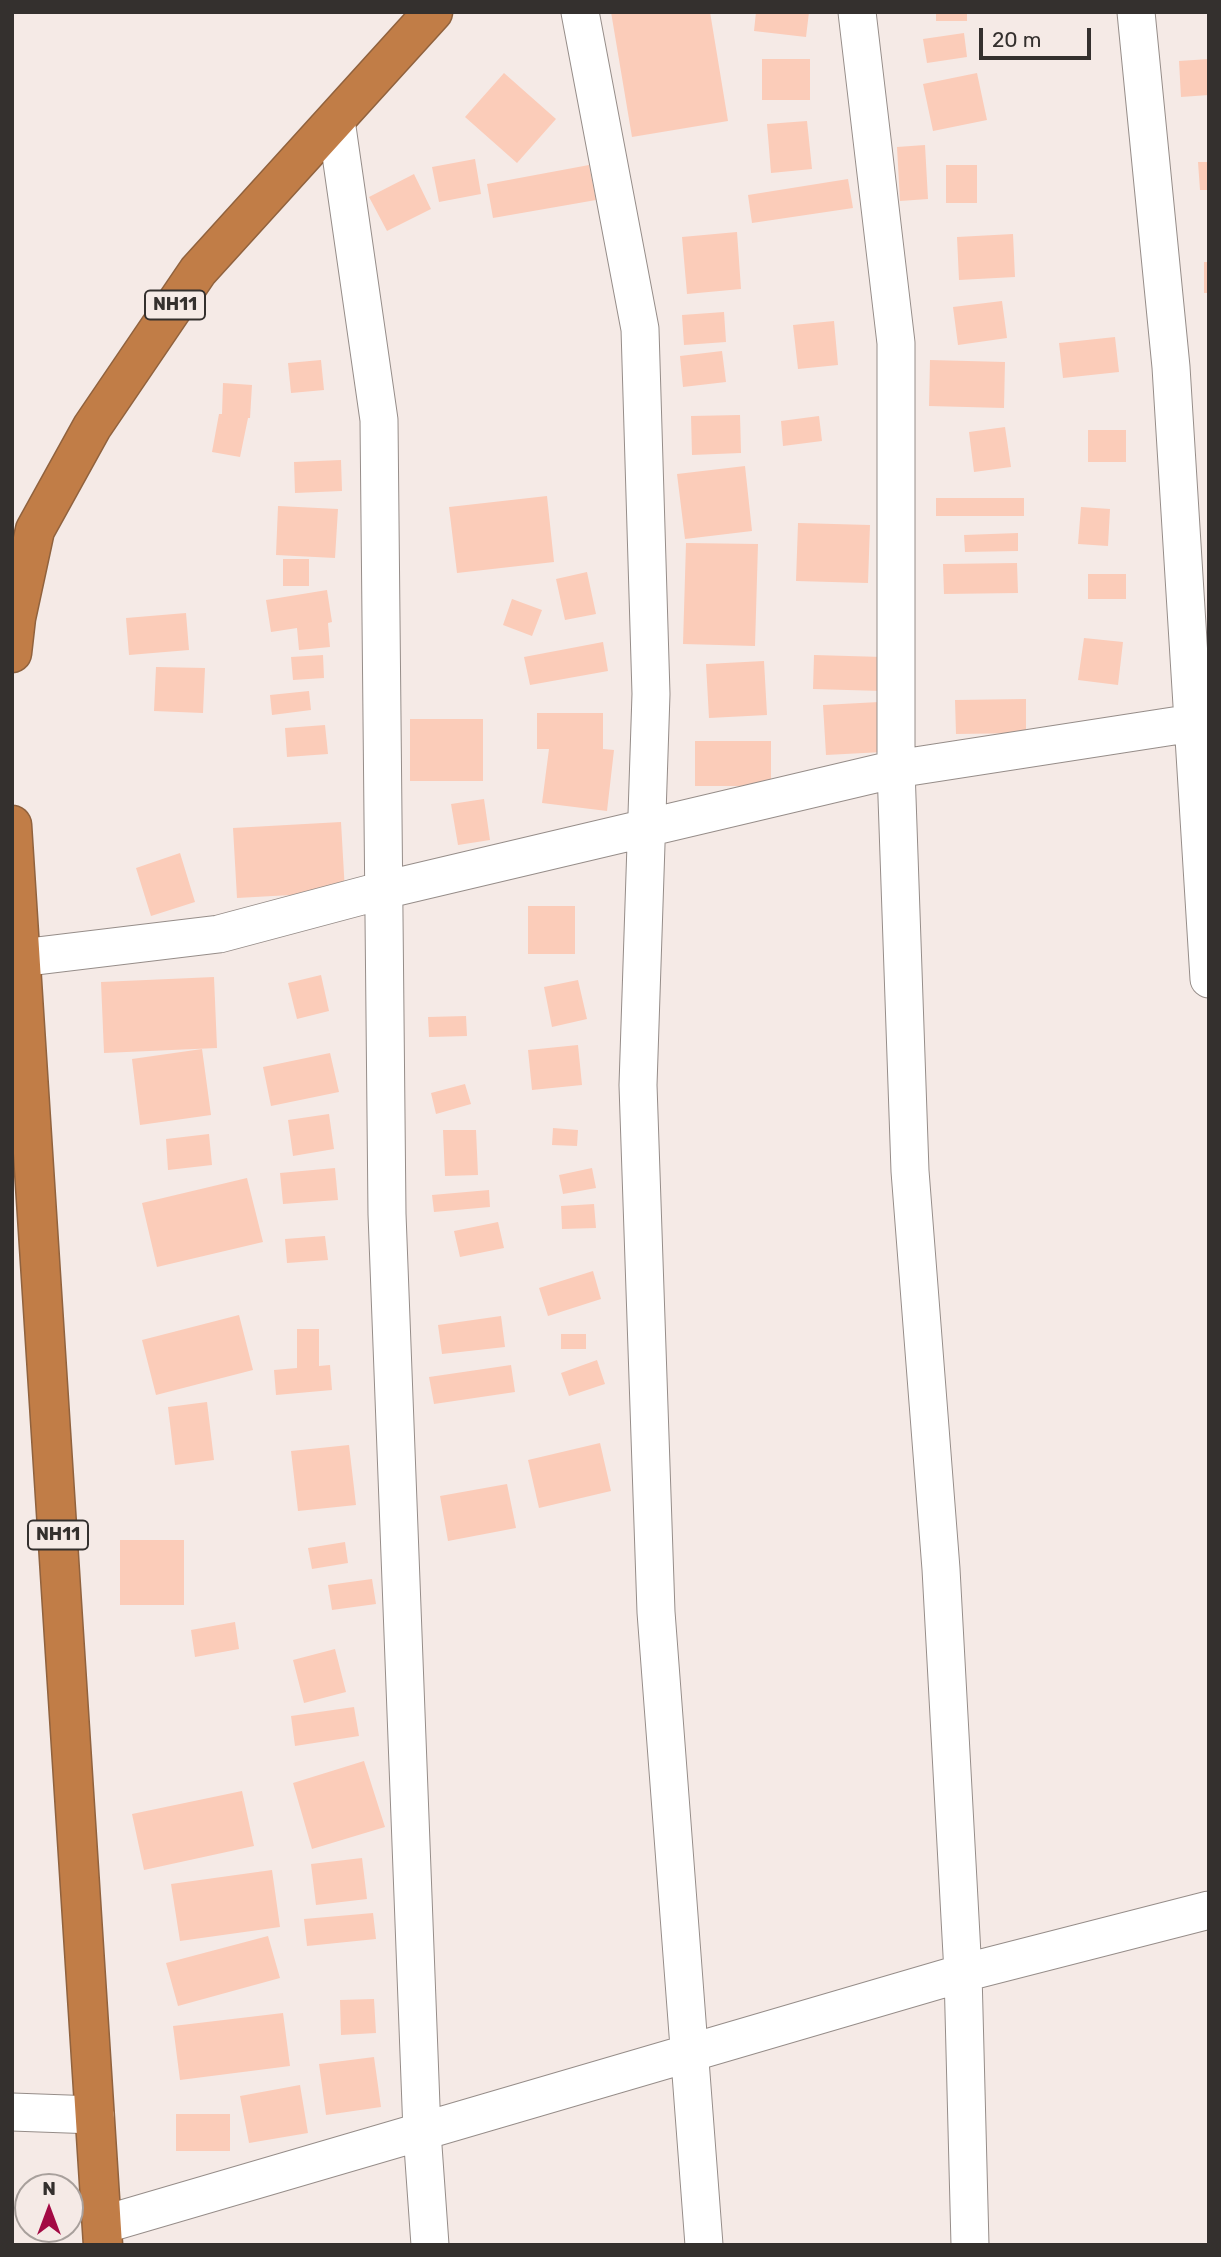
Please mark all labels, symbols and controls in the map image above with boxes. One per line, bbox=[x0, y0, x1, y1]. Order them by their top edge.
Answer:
scale bar bbox=[983, 14, 1095, 58]
text: 20 m bbox=[992, 27, 1041, 52]
road number: NH11 bbox=[145, 290, 205, 320]
road number: NH11 bbox=[28, 1520, 88, 1550]
north arrow bbox=[14, 2173, 84, 2243]
text: N bbox=[42, 2177, 56, 2200]

